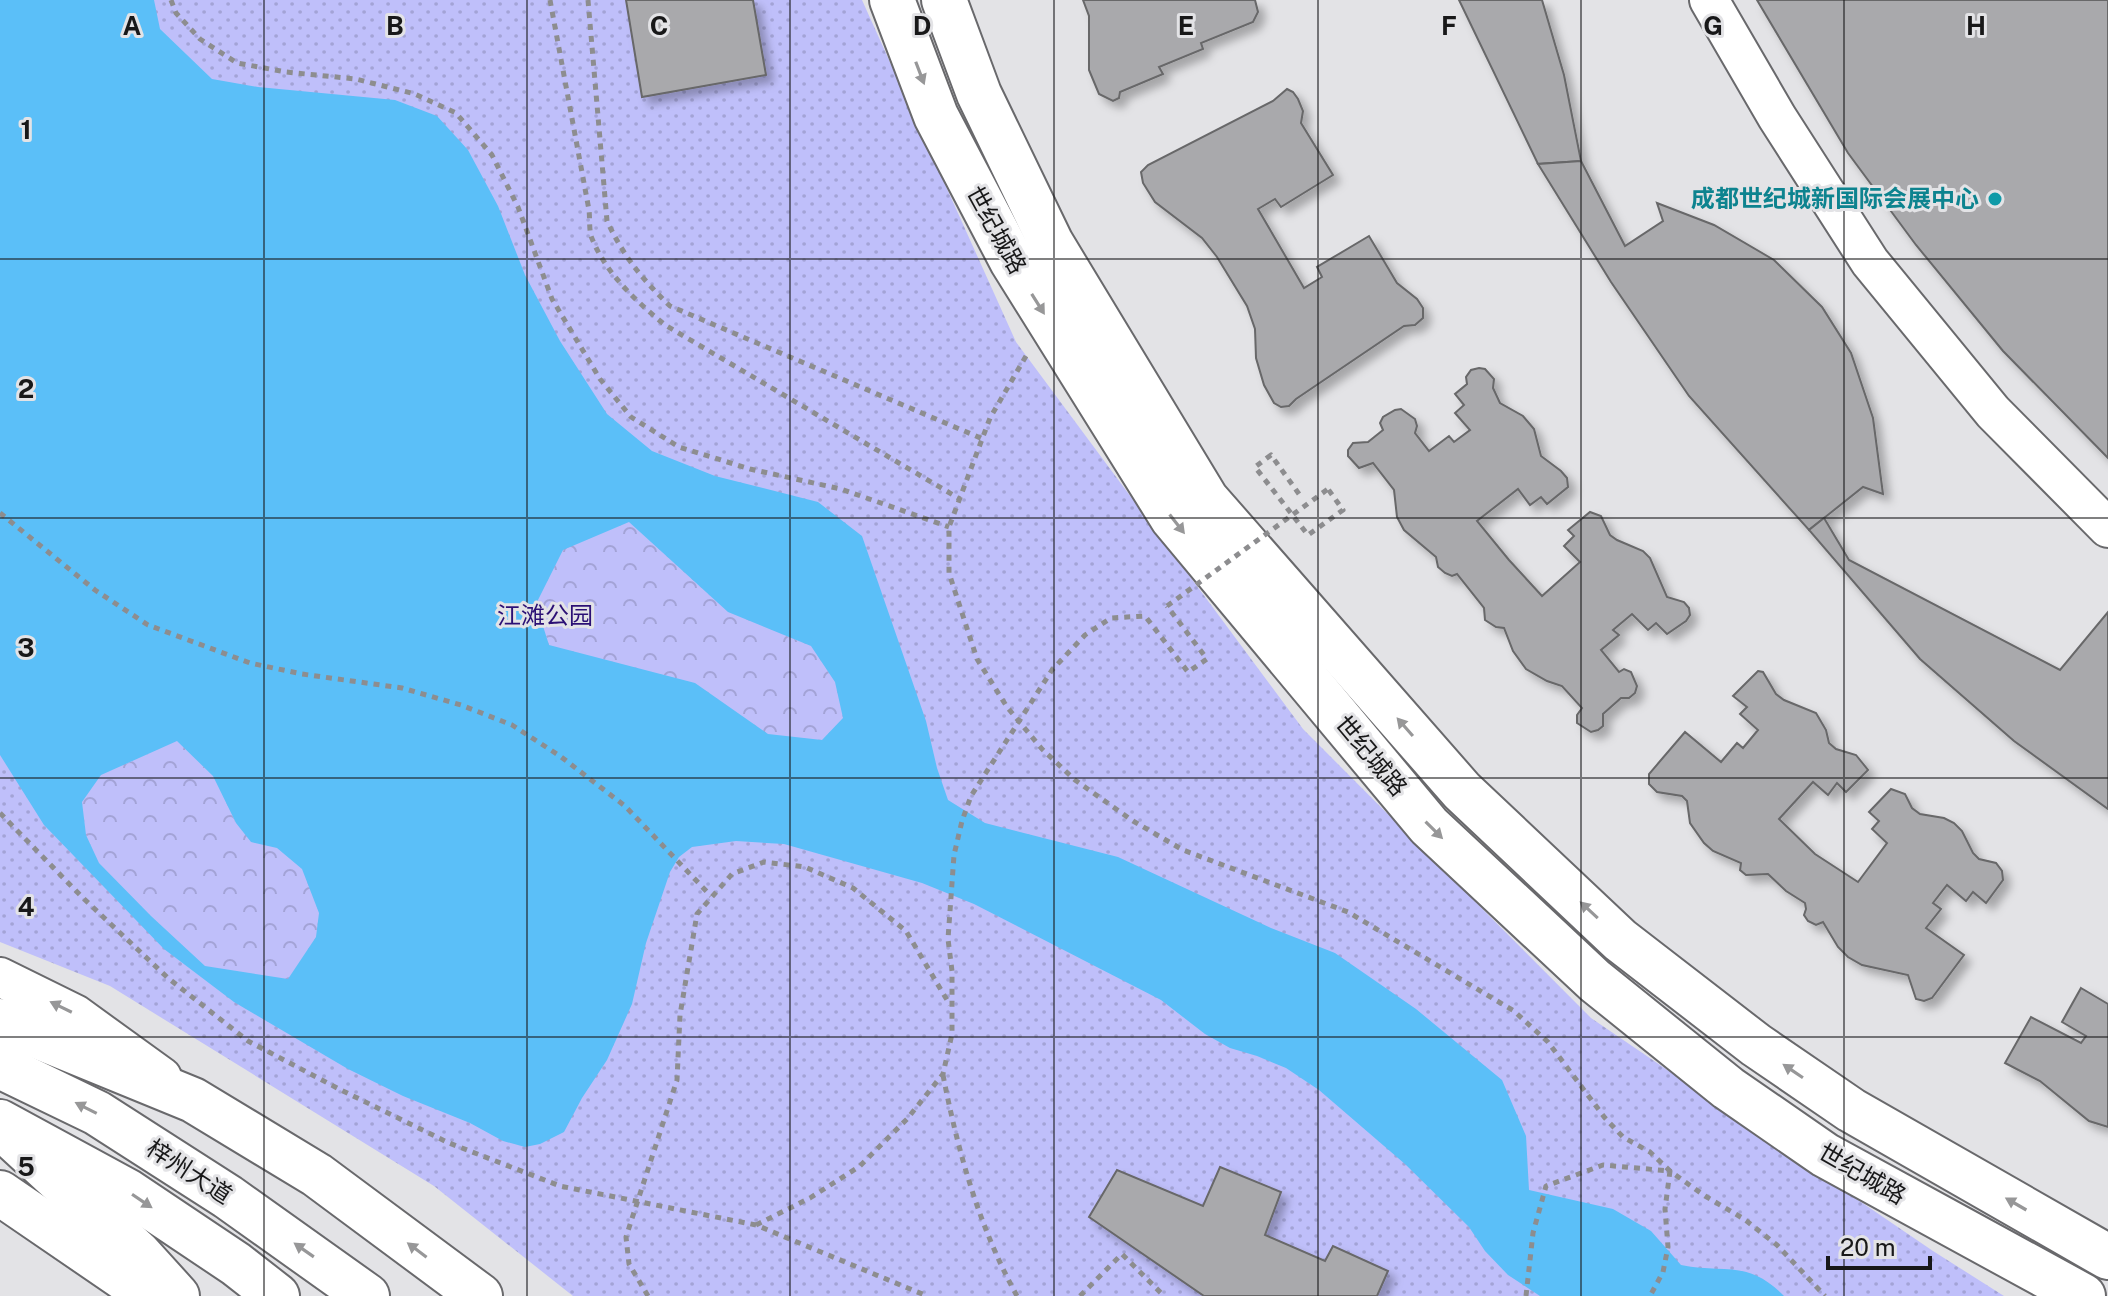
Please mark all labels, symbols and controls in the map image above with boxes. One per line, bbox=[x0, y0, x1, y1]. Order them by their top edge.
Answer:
text: A bbox=[123, 10, 142, 41]
text: B bbox=[386, 10, 404, 41]
text: C bbox=[650, 10, 668, 41]
text: D bbox=[913, 10, 931, 41]
text: E bbox=[1178, 10, 1194, 41]
text: F bbox=[1441, 10, 1457, 41]
text: G bbox=[1703, 10, 1723, 41]
text: H bbox=[1966, 10, 1986, 41]
one-way arrow bbox=[914, 61, 927, 85]
text: 1 bbox=[20, 114, 32, 145]
street label: 世纪城路 bbox=[961, 181, 1032, 278]
place label: 成都世纪城新国际会展中心 bbox=[1691, 184, 1979, 212]
marker: 成都世纪城新国际会展中心 bbox=[1986, 190, 2004, 208]
one-way arrow bbox=[1031, 293, 1045, 315]
text: 2 bbox=[18, 373, 34, 404]
one-way arrow bbox=[1168, 514, 1185, 534]
park label: 江滩公园 bbox=[497, 601, 593, 629]
text: 3 bbox=[17, 632, 35, 663]
street label: 世纪城路 bbox=[1330, 710, 1413, 801]
one-way arrow bbox=[1397, 717, 1414, 737]
one-way arrow bbox=[1424, 820, 1443, 839]
text: 4 bbox=[17, 891, 35, 922]
one-way arrow bbox=[1580, 902, 1599, 920]
one-way arrow bbox=[50, 1000, 73, 1014]
one-way arrow bbox=[1783, 1064, 1804, 1079]
one-way arrow bbox=[75, 1102, 98, 1115]
street label: 梓州大道 bbox=[142, 1133, 237, 1209]
street label: 世纪城路 bbox=[1814, 1137, 1911, 1209]
text: 5 bbox=[17, 1151, 35, 1182]
one-way arrow bbox=[131, 1193, 152, 1208]
one-way arrow bbox=[2005, 1197, 2027, 1211]
scale bar bbox=[1828, 1220, 1930, 1270]
text: 20 m bbox=[1840, 1233, 1896, 1261]
one-way arrow bbox=[407, 1242, 428, 1258]
one-way arrow bbox=[293, 1243, 314, 1258]

